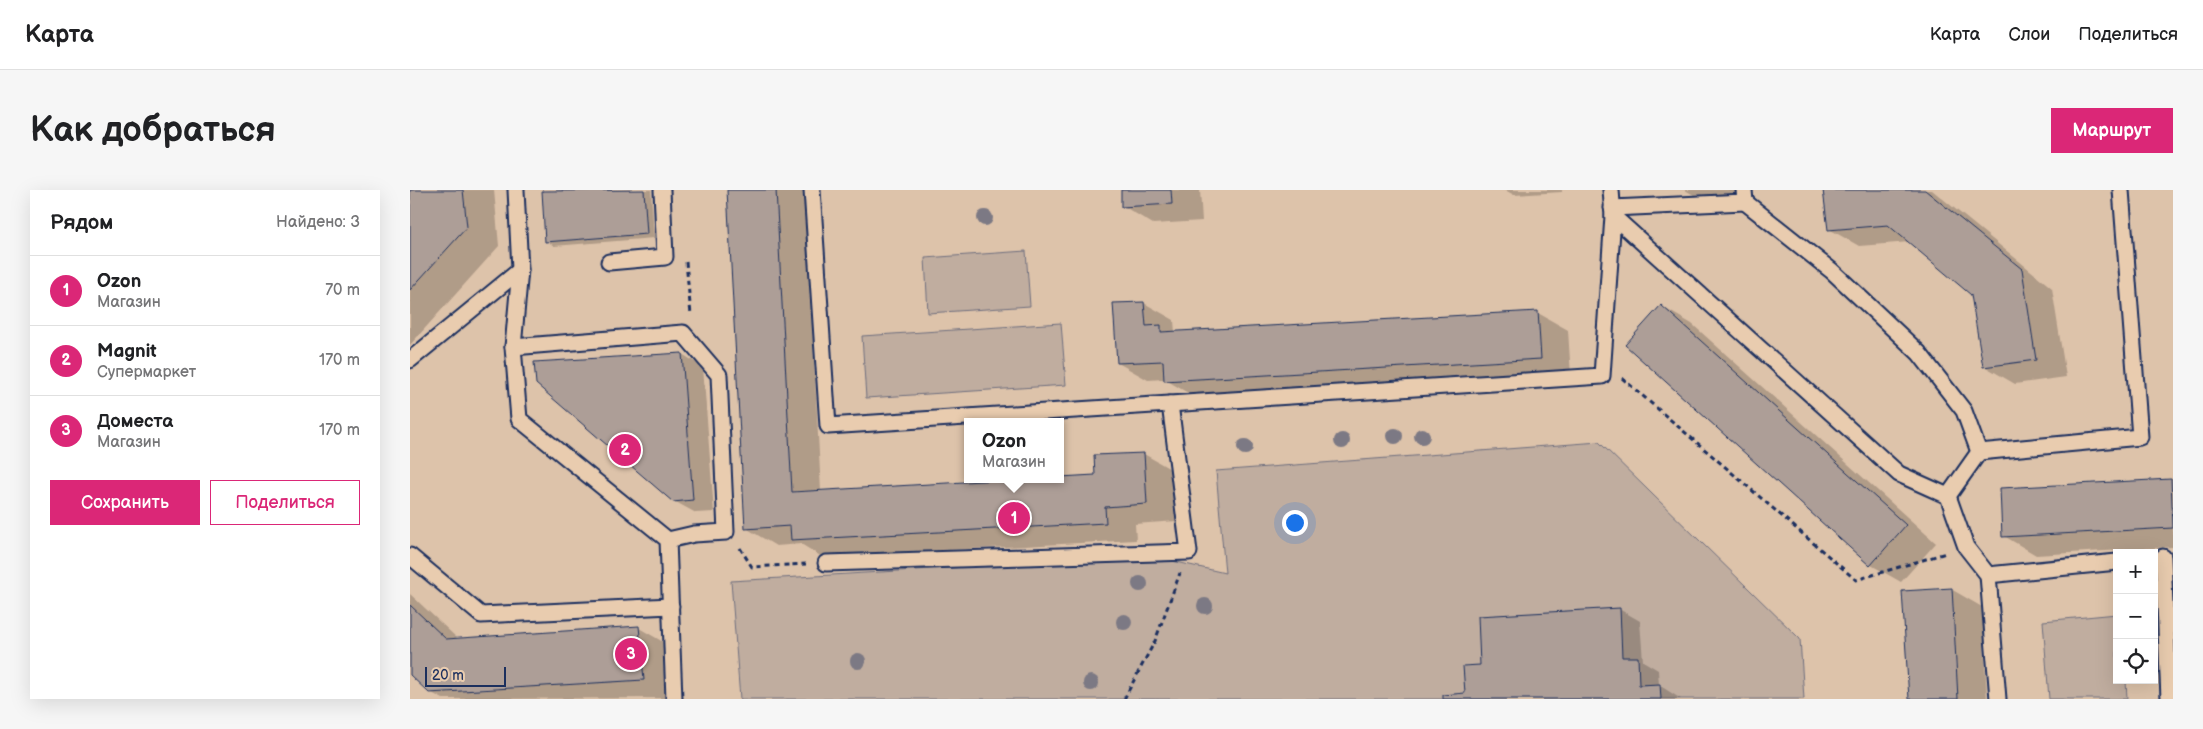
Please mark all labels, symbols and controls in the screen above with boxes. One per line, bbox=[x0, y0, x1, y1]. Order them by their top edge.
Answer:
text: Карта bbox=[25, 20, 94, 49]
text: Карта bbox=[1930, 24, 1980, 45]
text: Слои bbox=[2008, 24, 2050, 45]
text: Поделиться bbox=[2078, 24, 2178, 45]
button: Маршрут bbox=[2051, 108, 2173, 153]
text: Как добраться bbox=[30, 109, 276, 152]
text: Рядом bbox=[50, 210, 113, 235]
text: Найдено: 3 bbox=[276, 213, 360, 232]
text: Ozon bbox=[97, 270, 141, 293]
text: 1 bbox=[63, 281, 69, 300]
text: 70 m bbox=[325, 281, 360, 300]
text: Магазин bbox=[97, 293, 161, 312]
text: Magnit bbox=[97, 340, 157, 363]
text: 2 bbox=[61, 351, 71, 370]
text: 170 m bbox=[319, 351, 360, 370]
text: Супермаркет bbox=[97, 363, 196, 382]
text: Доместа bbox=[97, 410, 173, 433]
popup bbox=[964, 418, 1064, 483]
text: 3 bbox=[61, 421, 71, 440]
text: 170 m bbox=[319, 421, 360, 440]
text: Ozon bbox=[982, 430, 1026, 453]
pin: 2 bbox=[609, 431, 641, 469]
text: Магазин bbox=[97, 433, 161, 452]
text: Магазин bbox=[982, 453, 1046, 472]
button: Сохранить bbox=[50, 480, 200, 525]
button: Поделиться bbox=[210, 480, 360, 525]
pin: 1 bbox=[998, 499, 1030, 537]
your location bbox=[1282, 510, 1308, 536]
map controls bbox=[2113, 549, 2158, 684]
button: + bbox=[2113, 549, 2158, 594]
button: − bbox=[2113, 594, 2158, 639]
pin: 3 bbox=[615, 635, 647, 673]
button: locate bbox=[2113, 639, 2158, 684]
scale bar bbox=[425, 664, 506, 687]
text: 20 m bbox=[432, 667, 464, 684]

